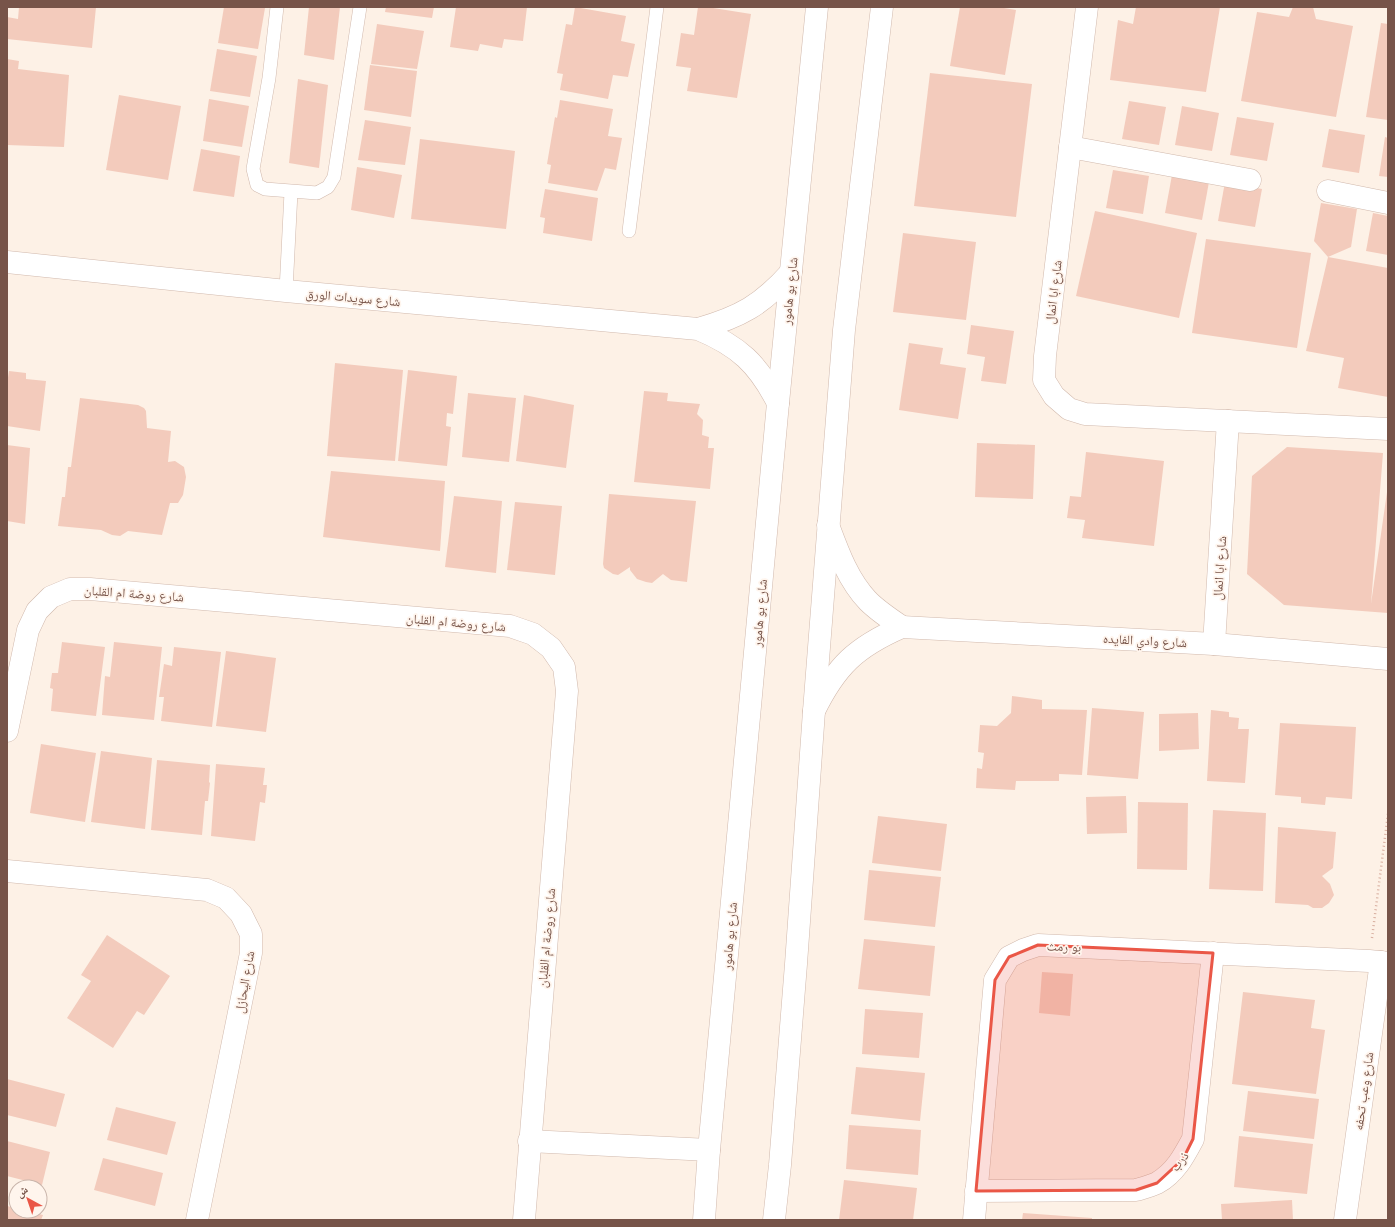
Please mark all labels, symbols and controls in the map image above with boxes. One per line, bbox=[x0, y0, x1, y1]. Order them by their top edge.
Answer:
street label: شارع بو هامور bbox=[777, 256, 802, 327]
street label: شارع ابا انمال bbox=[1041, 259, 1067, 325]
street label: شارع سويدات الورق bbox=[305, 285, 401, 311]
street label: شارع ابا انمال bbox=[1209, 535, 1231, 601]
street label: شارع بو هامور bbox=[748, 578, 772, 649]
street label: شارع روضة ام القلبان bbox=[83, 582, 185, 606]
street label: شارع روضة ام القلبان bbox=[405, 610, 507, 636]
street label: شارع وادي الفايده bbox=[1102, 630, 1187, 653]
street label: شارع روضة ام القلبان bbox=[534, 887, 560, 989]
street label: شارع بو هامور bbox=[718, 901, 742, 972]
street label: بو رمث bbox=[1046, 937, 1082, 956]
street label: شارع اليحازل bbox=[231, 949, 259, 1015]
street label: شارع وعب تحفه bbox=[1350, 1051, 1378, 1131]
street label: ذرب bbox=[1166, 1148, 1192, 1175]
north arrow bbox=[8, 1179, 48, 1219]
text: ش bbox=[13, 1182, 31, 1201]

